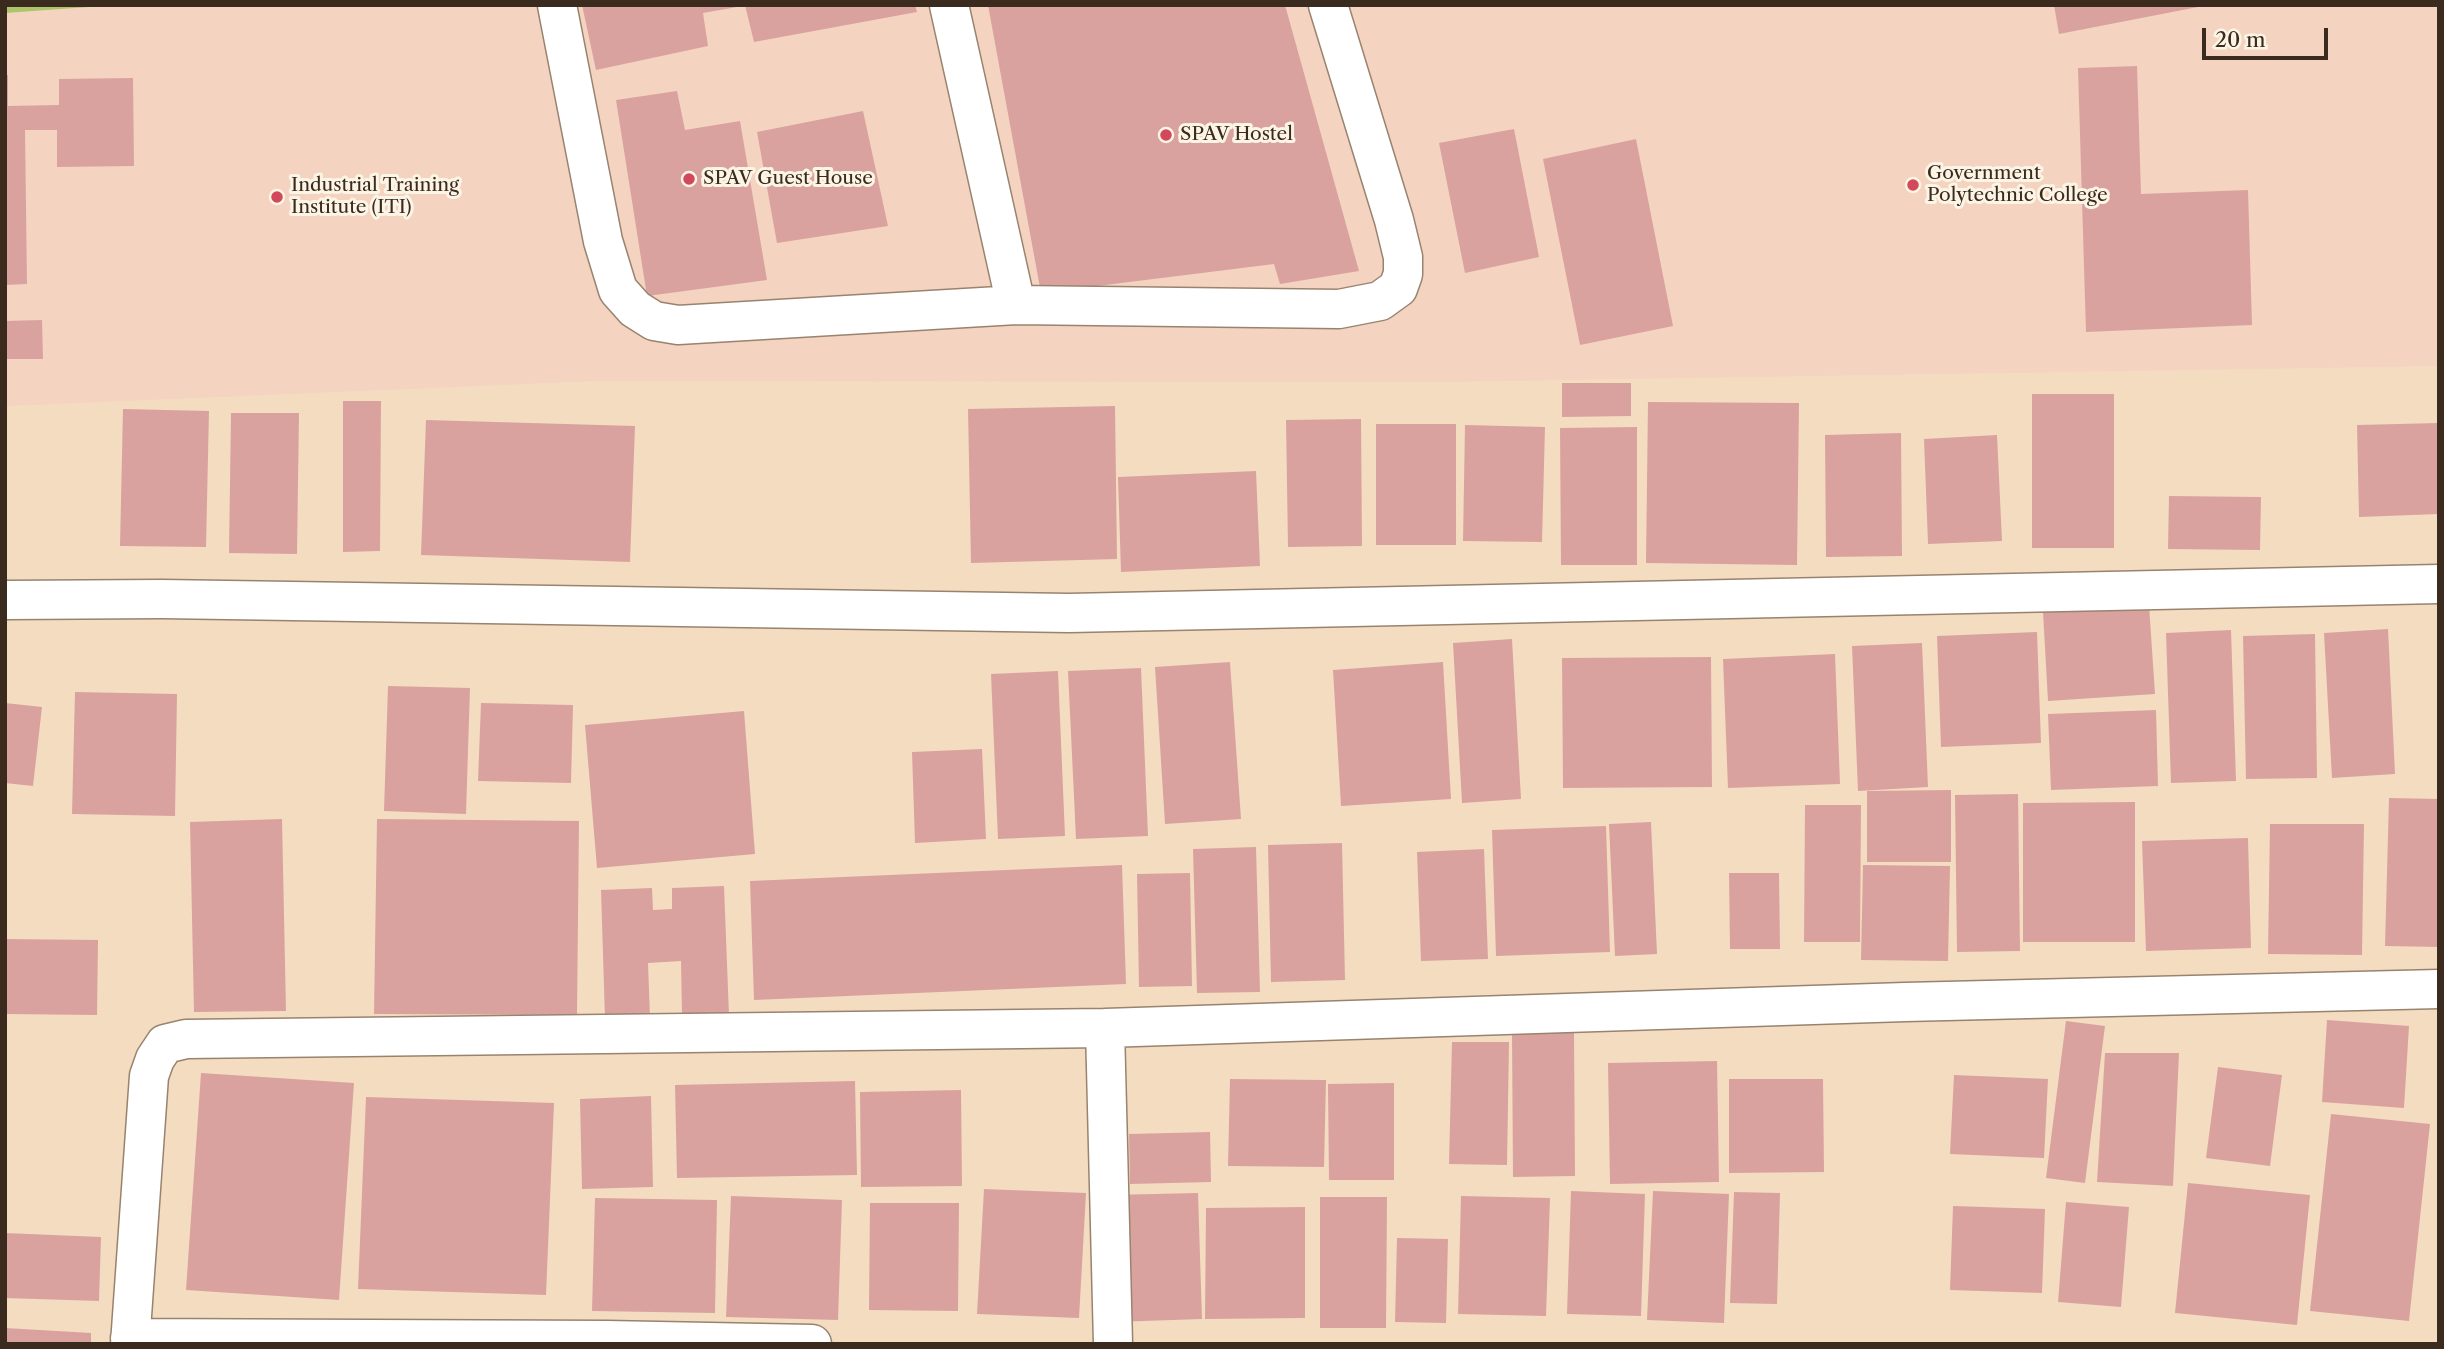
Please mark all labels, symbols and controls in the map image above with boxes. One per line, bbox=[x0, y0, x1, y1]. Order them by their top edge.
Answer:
scale bar bbox=[2206, 14, 2332, 58]
text: 20 m bbox=[2215, 27, 2266, 52]
place label: SPAV Hostel bbox=[1180, 124, 1293, 146]
marker: SPAV Hostel bbox=[1158, 127, 1174, 143]
place label: Government Polytechnic College bbox=[1927, 163, 2108, 207]
place label: SPAV Guest House bbox=[703, 168, 873, 190]
marker: SPAV Guest House bbox=[681, 171, 697, 187]
place label: Industrial Training Institute (ITI) bbox=[291, 175, 459, 219]
marker: Government Polytechnic College bbox=[1905, 177, 1921, 193]
marker: Industrial Training Institute (ITI) bbox=[269, 189, 285, 205]

